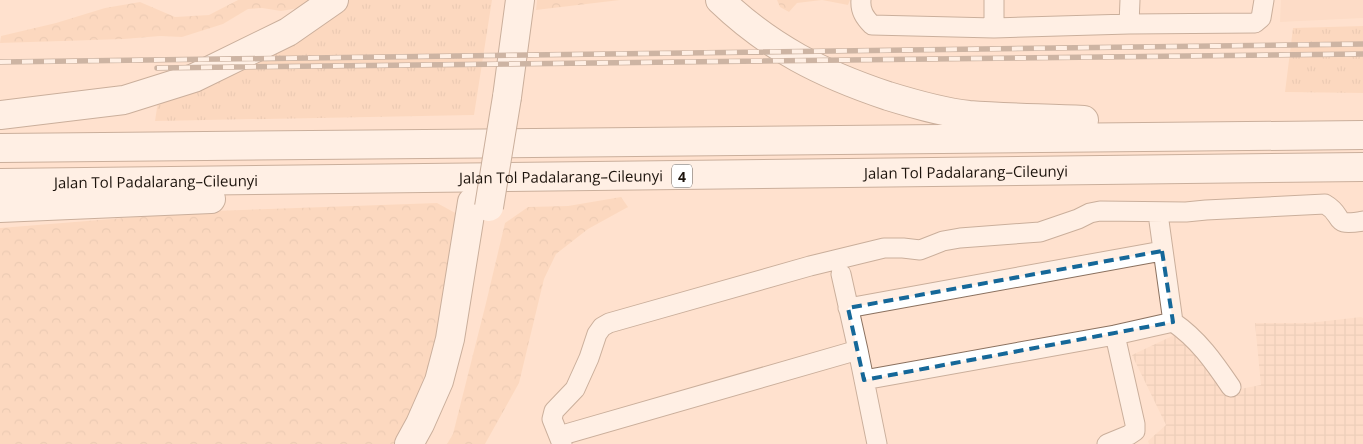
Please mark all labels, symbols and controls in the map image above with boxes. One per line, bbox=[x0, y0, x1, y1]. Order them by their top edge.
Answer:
street label: Jalan Tol Padalarang–Cileunyi bbox=[862, 160, 1068, 183]
street label: Jalan Tol Padalarang–Cileunyi bbox=[457, 165, 663, 188]
road number: 4 bbox=[672, 165, 692, 188]
street label: Jalan Tol Padalarang–Cileunyi bbox=[52, 170, 258, 192]

